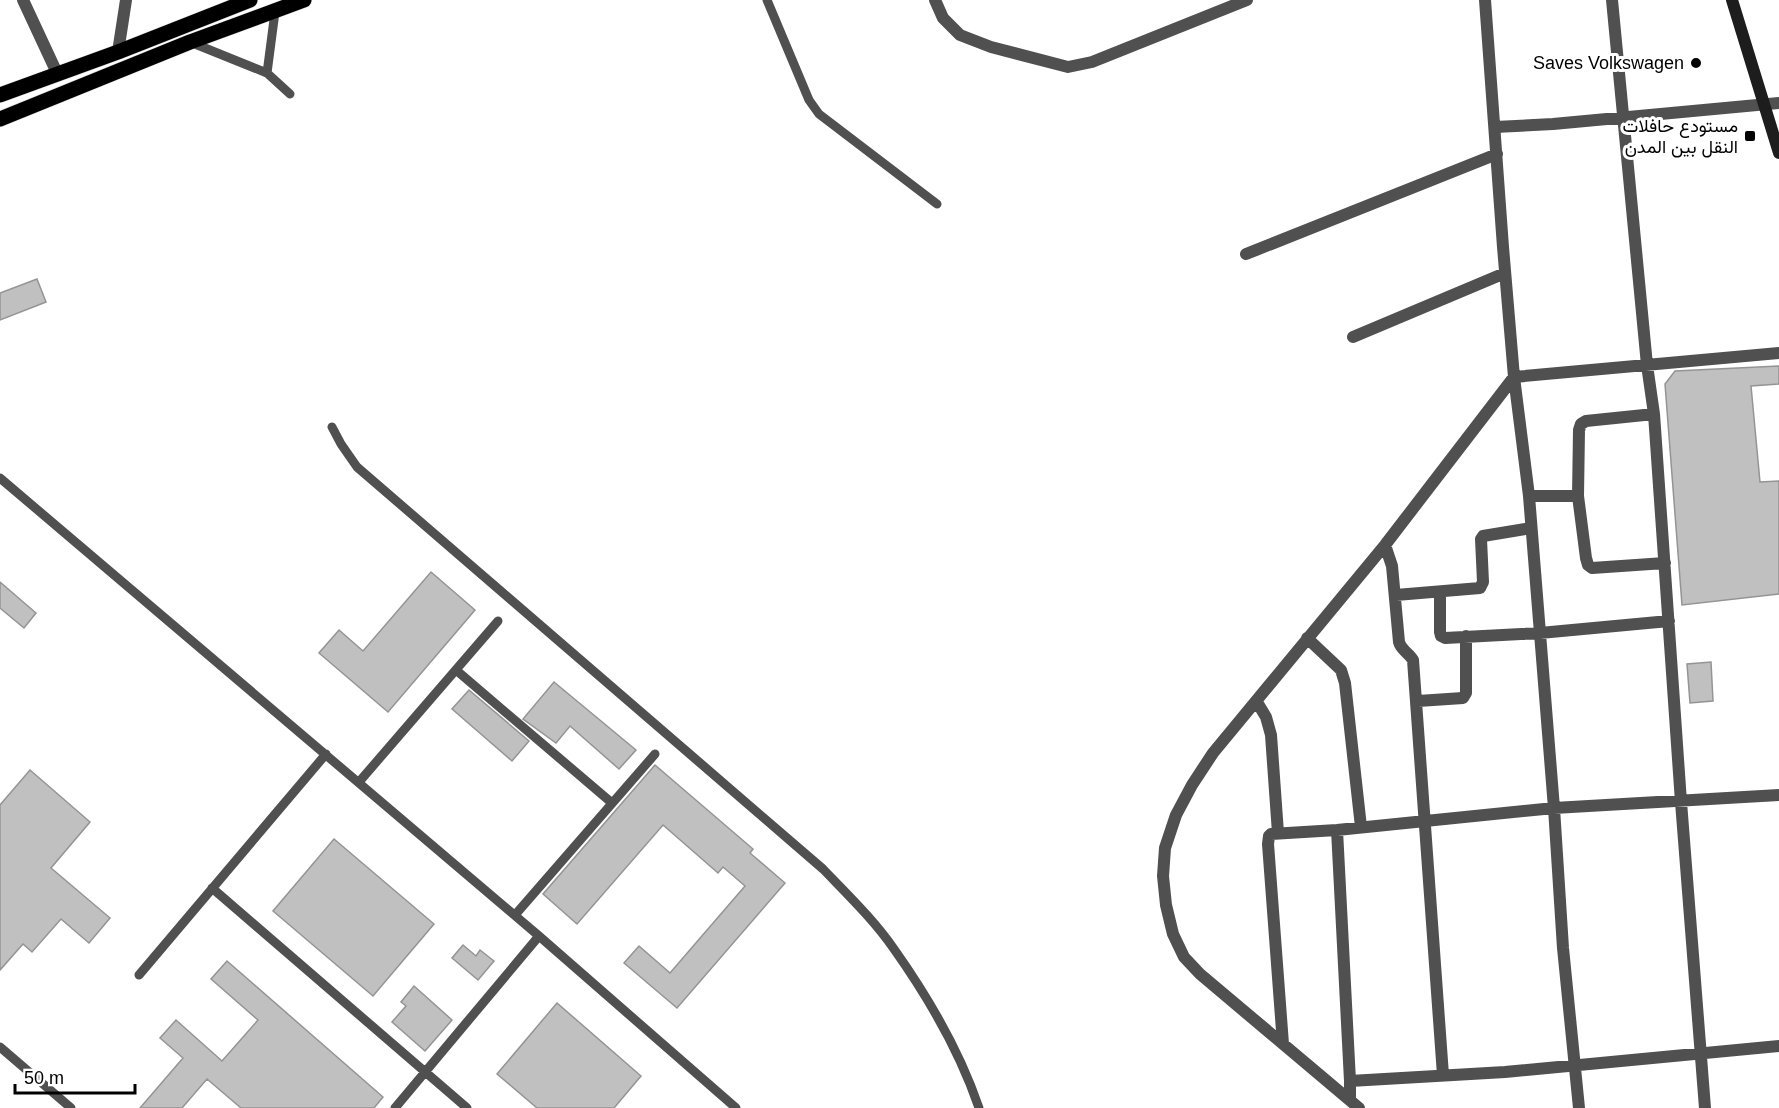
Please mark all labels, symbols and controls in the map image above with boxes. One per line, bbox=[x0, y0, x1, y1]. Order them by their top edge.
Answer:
place label: Saves Volkswagen bbox=[1533, 53, 1684, 73]
marker: Saves Volkswagen bbox=[1689, 56, 1703, 70]
place label: مستودع حافلات النقل بين المدن bbox=[1622, 116, 1738, 158]
marker: مستودع حافلات النقل بين المدن bbox=[1743, 129, 1757, 143]
scale bar bbox=[15, 1057, 135, 1095]
text: 50 m bbox=[24, 1068, 64, 1088]

